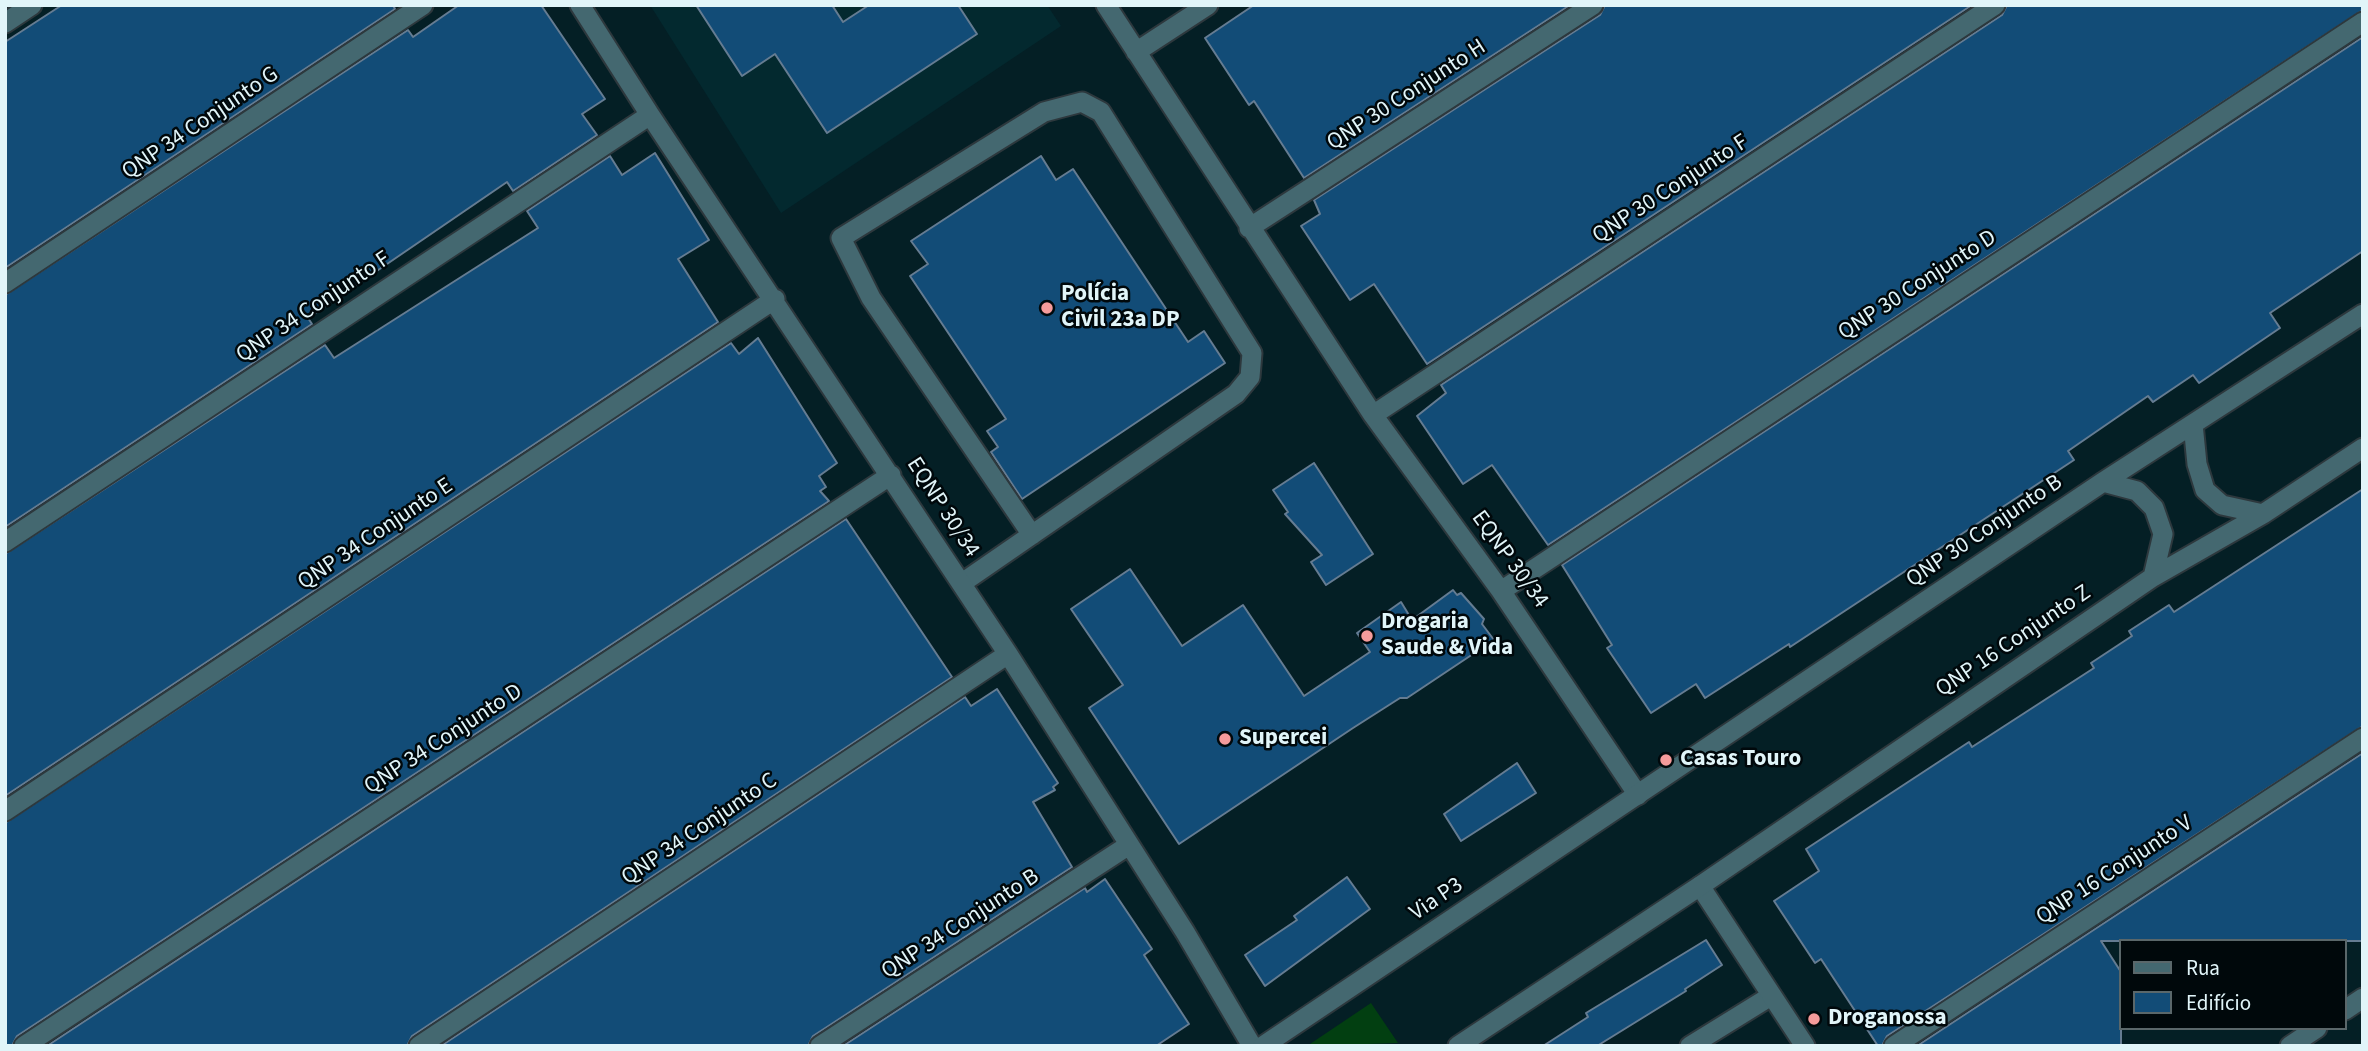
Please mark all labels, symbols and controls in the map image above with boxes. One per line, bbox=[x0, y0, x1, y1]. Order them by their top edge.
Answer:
street label: QNP 30 Conjunto H bbox=[1322, 34, 1492, 158]
street label: QNP 34 Conjunto G bbox=[117, 61, 285, 187]
street label: QNP 30 Conjunto F bbox=[1588, 129, 1754, 251]
street label: QNP 30 Conjunto D bbox=[1834, 225, 2002, 347]
street label: QNP 34 Conjunto F bbox=[232, 246, 396, 370]
place label: Polícia Civil 23a DP bbox=[1061, 281, 1180, 335]
marker: Polícia Civil 23a DP bbox=[1039, 300, 1055, 316]
street label: EQNP 30/34 bbox=[899, 453, 985, 563]
street label: QNP 30 Conjunto B bbox=[1902, 470, 2068, 594]
street label: QNP 34 Conjunto E bbox=[293, 473, 459, 597]
street label: EQNP 30/34 bbox=[1464, 506, 1554, 614]
street label: QNP 16 Conjunto Z bbox=[1931, 580, 2097, 704]
place label: Drogaria Saude & Vida bbox=[1381, 609, 1513, 663]
marker: Drogaria Saude & Vida bbox=[1359, 628, 1375, 644]
street label: QNP 34 Conjunto D bbox=[360, 679, 528, 801]
place label: Supercei bbox=[1239, 725, 1327, 753]
marker: Supercei bbox=[1217, 731, 1233, 747]
place label: Casas Touro bbox=[1680, 746, 1801, 774]
marker: Casas Touro bbox=[1658, 752, 1674, 768]
street label: QNP 34 Conjunto C bbox=[617, 768, 783, 892]
street label: QNP 16 Conjunto V bbox=[2032, 810, 2198, 932]
street label: QNP 34 Conjunto B bbox=[877, 864, 1045, 986]
street label: Via P3 bbox=[1405, 872, 1469, 928]
legend bbox=[2120, 939, 2347, 1030]
text: Rua bbox=[2186, 953, 2220, 983]
text: Edifício bbox=[2186, 988, 2251, 1018]
place label: Droganossa bbox=[1828, 1005, 1947, 1033]
marker: Droganossa bbox=[1806, 1011, 1822, 1027]

